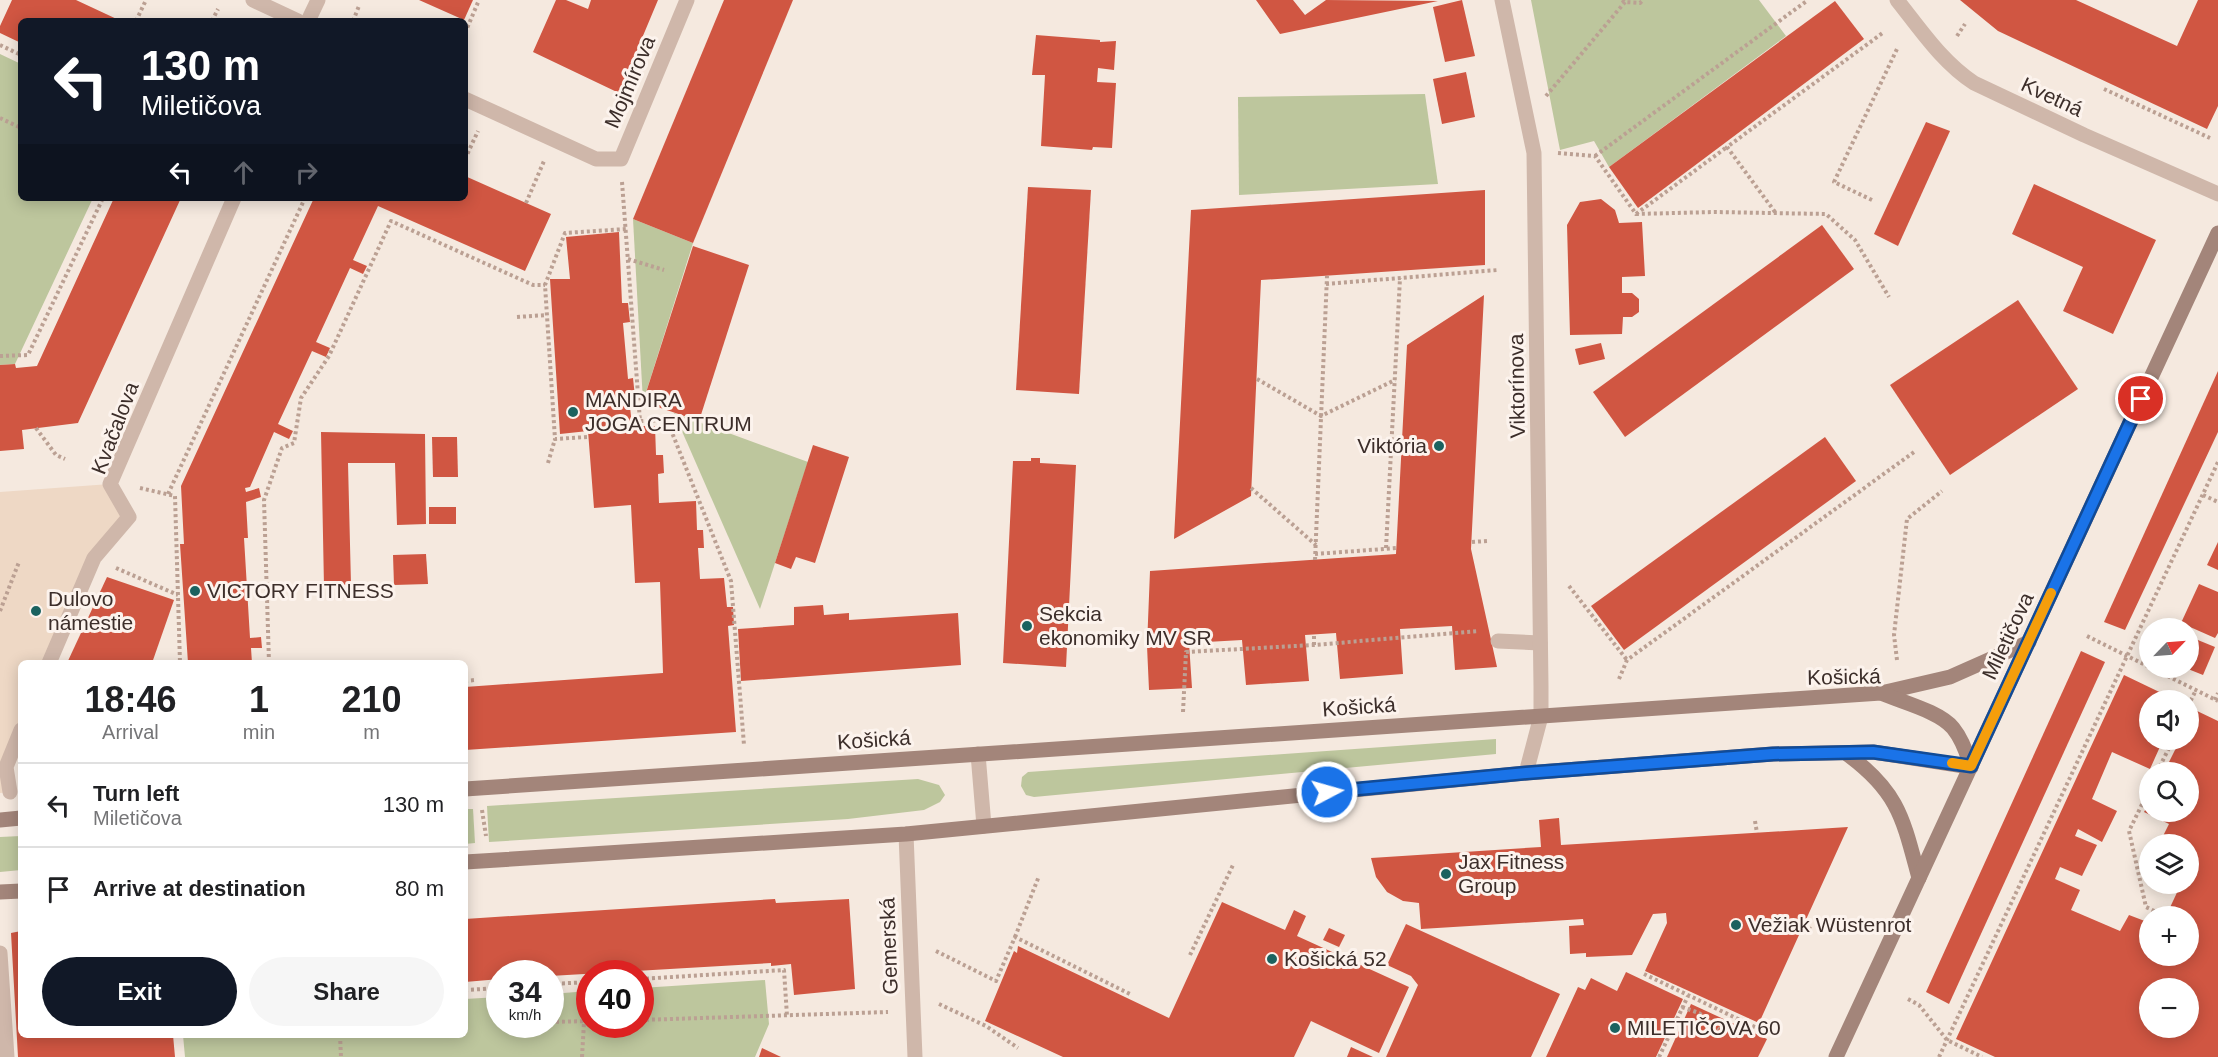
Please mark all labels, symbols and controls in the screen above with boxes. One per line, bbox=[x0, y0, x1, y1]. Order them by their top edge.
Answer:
street label: Mojmírova bbox=[600, 32, 659, 131]
icon: left bbox=[42, 42, 120, 120]
text: 130 m bbox=[141, 42, 260, 89]
street label: Kvetná bbox=[2018, 72, 2087, 121]
text: Miletičova bbox=[141, 91, 261, 121]
icon: left bbox=[164, 156, 197, 189]
icon: ahead bbox=[227, 156, 260, 189]
icon: right bbox=[290, 156, 323, 189]
street label: Viktorínova bbox=[1504, 333, 1529, 439]
pin bbox=[2115, 373, 2166, 424]
street label: Kvačalova bbox=[86, 378, 143, 477]
icon: arrive bbox=[2124, 382, 2157, 415]
place label: MANDIRA JOGA CENTRUM bbox=[585, 388, 752, 435]
marker: MANDIRA JOGA CENTRUM bbox=[566, 405, 580, 419]
place label: Viktória bbox=[1357, 434, 1427, 457]
marker: Viktória bbox=[1432, 439, 1446, 453]
place label: VICTORY FITNESS bbox=[207, 579, 394, 602]
marker: VICTORY FITNESS bbox=[188, 584, 202, 598]
place label: Dulovo námestie bbox=[48, 587, 133, 634]
street label: Miletičova bbox=[1977, 588, 2038, 683]
place label: Sekcia ekonomiky MV SR bbox=[1039, 602, 1212, 649]
marker: Dulovo námestie bbox=[29, 604, 43, 618]
north arrow bbox=[2139, 618, 2199, 678]
map controls bbox=[2139, 618, 2199, 1038]
marker: Sekcia ekonomiky MV SR bbox=[1020, 619, 1034, 633]
street label: Košická bbox=[1807, 664, 1881, 689]
text: 18:46 bbox=[84, 679, 176, 720]
text: 1 bbox=[249, 679, 269, 720]
text: 210 bbox=[341, 679, 402, 720]
button: sound bbox=[2139, 690, 2199, 750]
street label: Košická bbox=[1321, 692, 1397, 721]
text: Arrival bbox=[102, 721, 159, 743]
text: min bbox=[243, 721, 275, 743]
text: m bbox=[363, 721, 380, 743]
street label: Košická bbox=[836, 725, 912, 754]
position arrow bbox=[1295, 760, 1359, 824]
button: search bbox=[2139, 762, 2199, 822]
text: Turn left bbox=[93, 781, 179, 806]
icon: left bbox=[42, 789, 75, 822]
text: 130 m bbox=[383, 792, 444, 817]
text: Miletičova bbox=[93, 807, 182, 829]
button: layers bbox=[2139, 834, 2199, 894]
place label: Jax Fitness Group bbox=[1458, 850, 1564, 897]
marker: Jax Fitness Group bbox=[1439, 867, 1453, 881]
icon: arrive bbox=[42, 873, 75, 906]
text: Arrive at destination bbox=[93, 876, 306, 901]
text: 80 m bbox=[395, 876, 444, 901]
street label: Gemerská bbox=[875, 897, 902, 995]
button: + bbox=[2139, 906, 2199, 966]
place label: Vežiak Wüstenrot bbox=[1748, 913, 1912, 936]
marker: Vežiak Wüstenrot bbox=[1729, 918, 1743, 932]
place label: Košická 52 bbox=[1284, 947, 1387, 970]
marker: Košická 52 bbox=[1265, 952, 1279, 966]
button: Exit bbox=[42, 957, 237, 1026]
button: Share bbox=[249, 957, 444, 1026]
speed limit sign: 40 bbox=[576, 960, 654, 1038]
text: 34 bbox=[508, 975, 542, 1008]
button: − bbox=[2139, 978, 2199, 1038]
text: km/h bbox=[509, 1006, 541, 1023]
place label: MILETIČOVA 60 bbox=[1627, 1016, 1781, 1039]
marker: MILETIČOVA 60 bbox=[1608, 1021, 1622, 1035]

